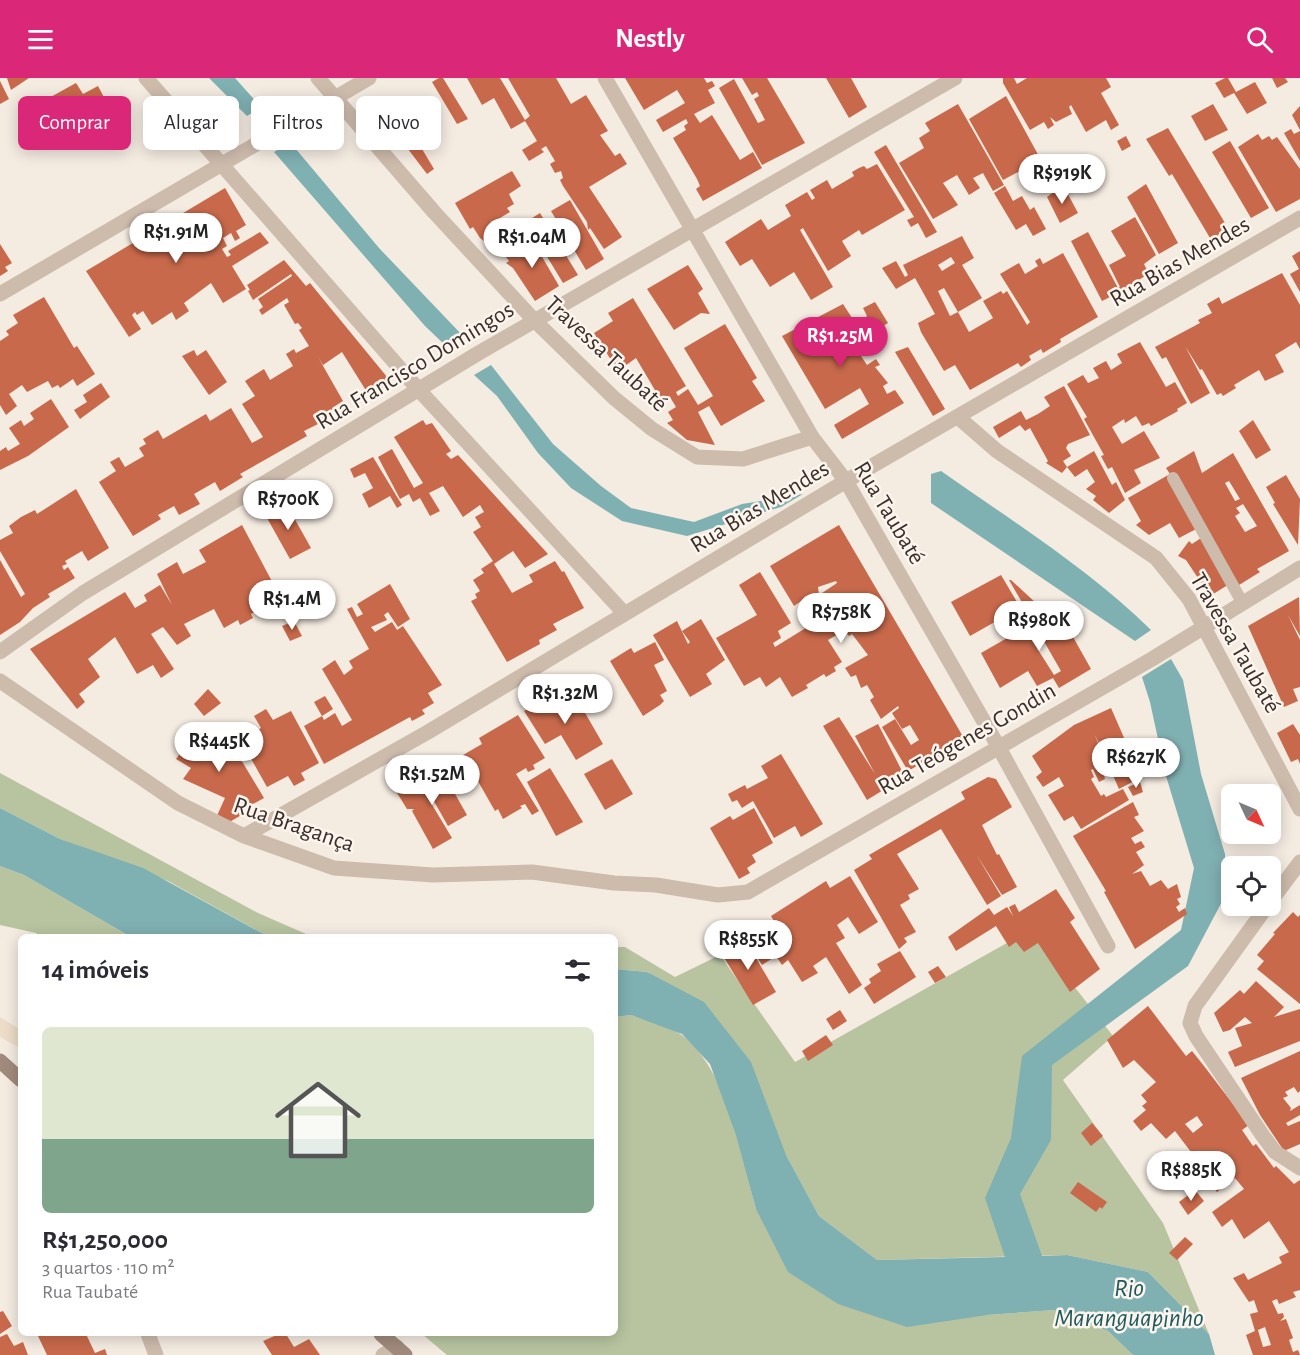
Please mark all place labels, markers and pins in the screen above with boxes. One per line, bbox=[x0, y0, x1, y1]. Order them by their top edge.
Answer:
pin: R$919K bbox=[1013, 154, 1111, 205]
pin: R$1.91M bbox=[121, 213, 231, 264]
pin: R$1.04M bbox=[477, 218, 587, 269]
pin: R$1.25M bbox=[785, 317, 895, 368]
pin: R$700K bbox=[239, 480, 337, 531]
pin: R$1.4M bbox=[243, 580, 341, 631]
pin: R$758K bbox=[792, 593, 890, 644]
pin: R$980K bbox=[990, 601, 1088, 652]
pin: R$1.32M bbox=[510, 674, 620, 725]
pin: R$445K bbox=[170, 722, 268, 773]
pin: R$627K bbox=[1087, 738, 1185, 789]
pin: R$1.52M bbox=[377, 755, 487, 806]
pin: R$855K bbox=[699, 920, 797, 971]
pin: R$885K bbox=[1142, 1151, 1240, 1202]

